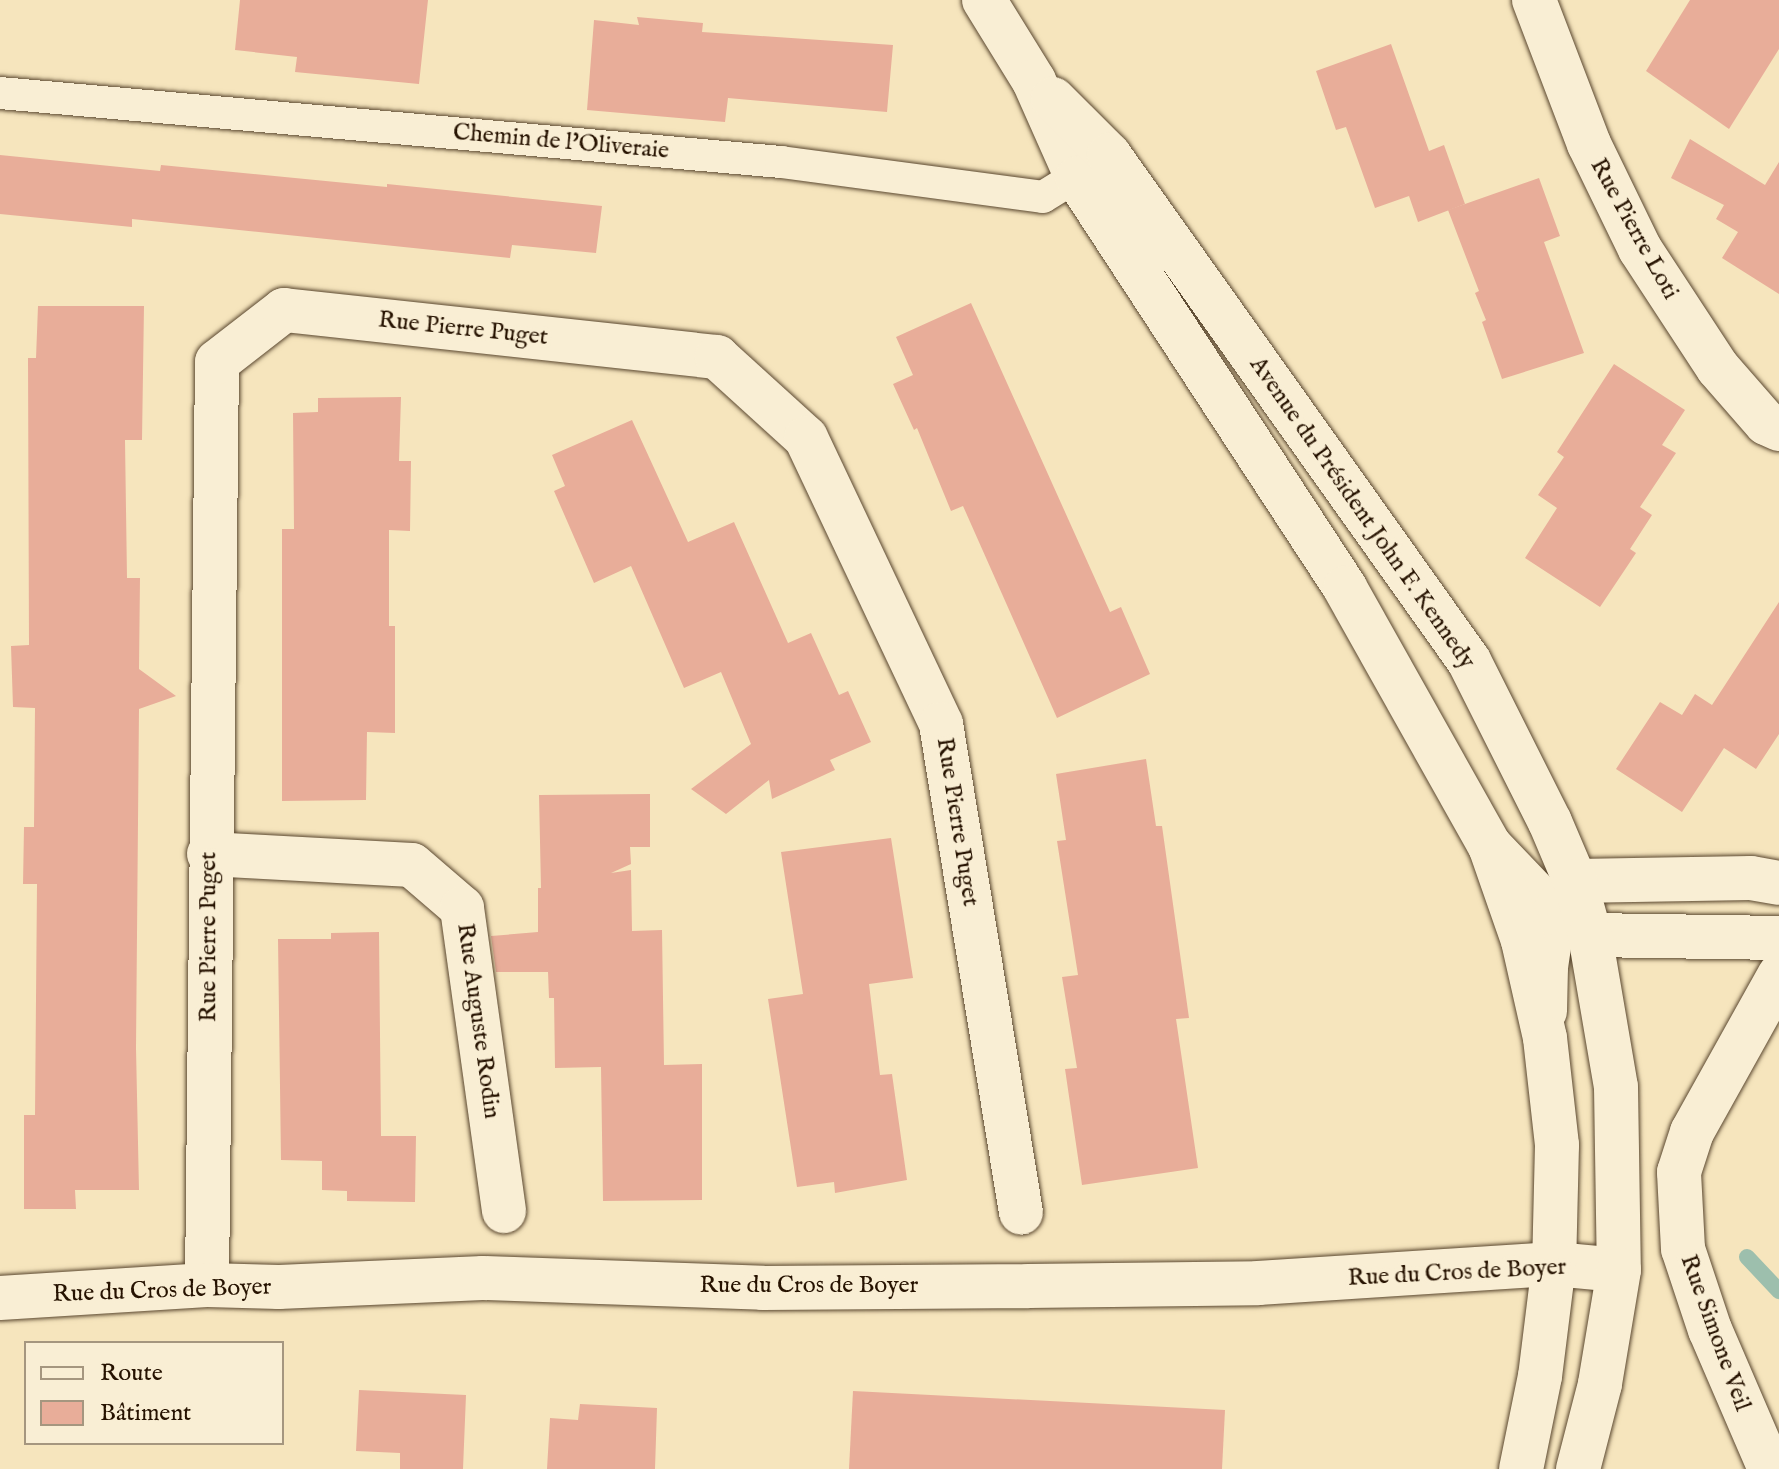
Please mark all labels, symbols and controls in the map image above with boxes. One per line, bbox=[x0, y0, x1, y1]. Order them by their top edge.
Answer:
street label: Chemin de l'Oliveraie bbox=[452, 118, 670, 166]
street label: Rue Pierre Loti bbox=[1583, 153, 1685, 305]
street label: Rue Pierre Puget bbox=[377, 306, 549, 352]
street label: Avenue du Président John F. Kennedy bbox=[1243, 351, 1481, 675]
street label: Rue Pierre Puget bbox=[929, 736, 985, 908]
street label: Rue Pierre Puget bbox=[195, 852, 223, 1022]
street label: Rue Auguste Rodin bbox=[450, 921, 506, 1121]
street label: Rue Simone Veil bbox=[1673, 1251, 1757, 1415]
street label: Rue du Cros de Boyer bbox=[1347, 1253, 1567, 1293]
street label: Rue du Cros de Boyer bbox=[700, 1272, 918, 1300]
street label: Rue du Cros de Boyer bbox=[52, 1273, 272, 1309]
legend bbox=[24, 1341, 284, 1445]
text: Route bbox=[100, 1358, 163, 1389]
text: Bâtiment bbox=[100, 1398, 191, 1429]

